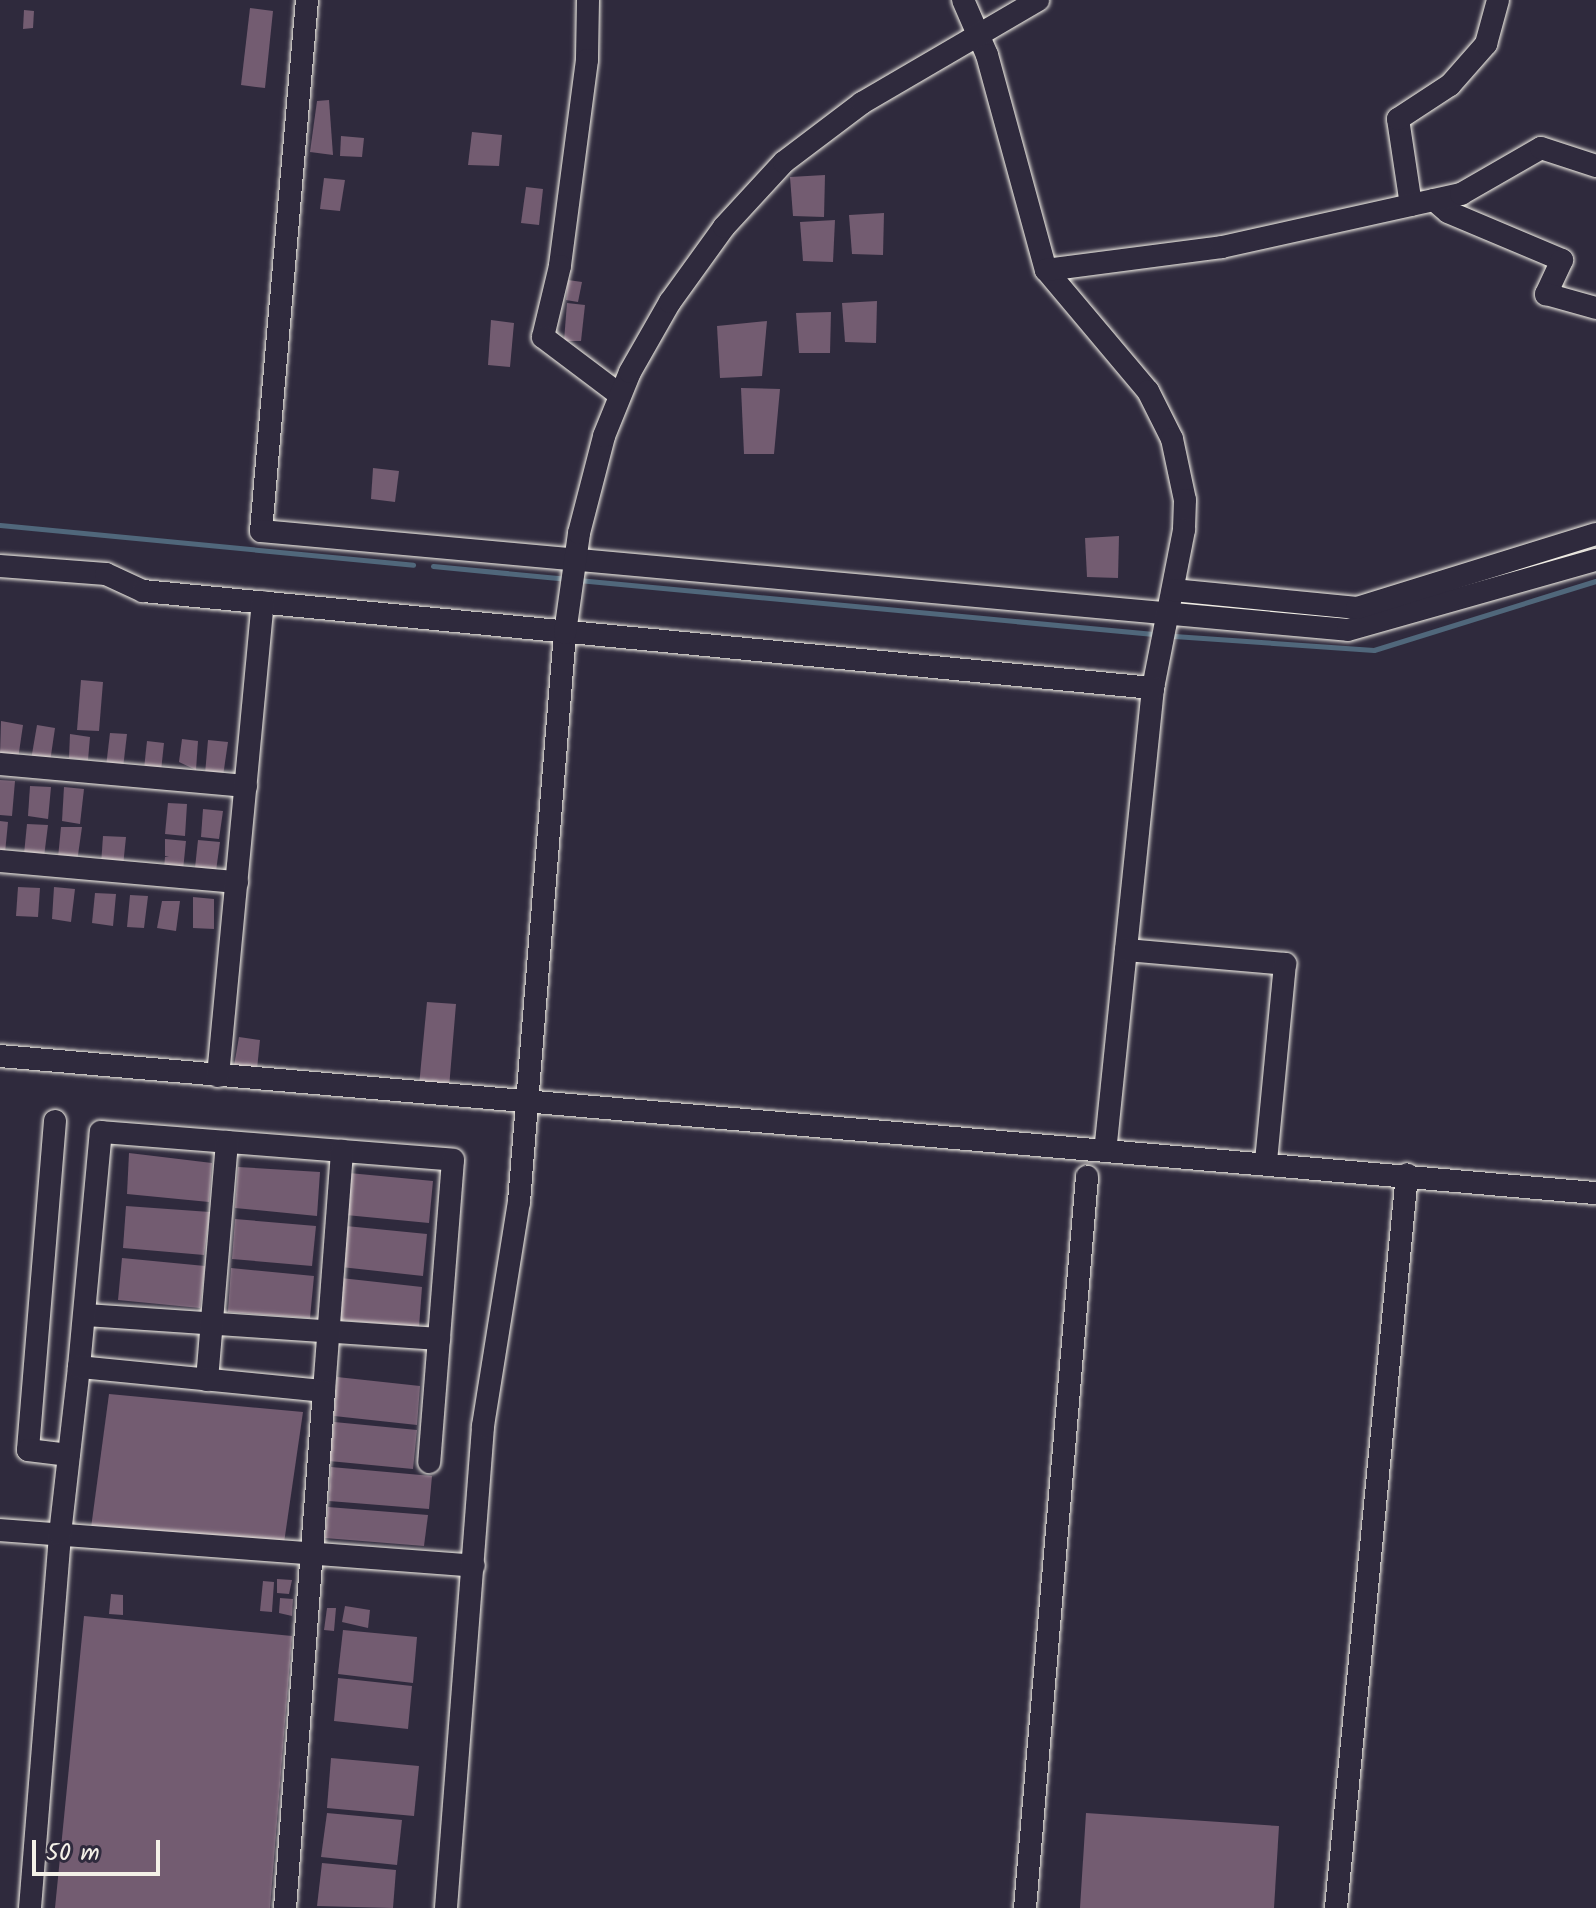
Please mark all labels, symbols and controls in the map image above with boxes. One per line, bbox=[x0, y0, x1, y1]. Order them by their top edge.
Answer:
scale bar bbox=[36, 1824, 164, 1874]
text: 50 m bbox=[46, 1834, 100, 1873]

